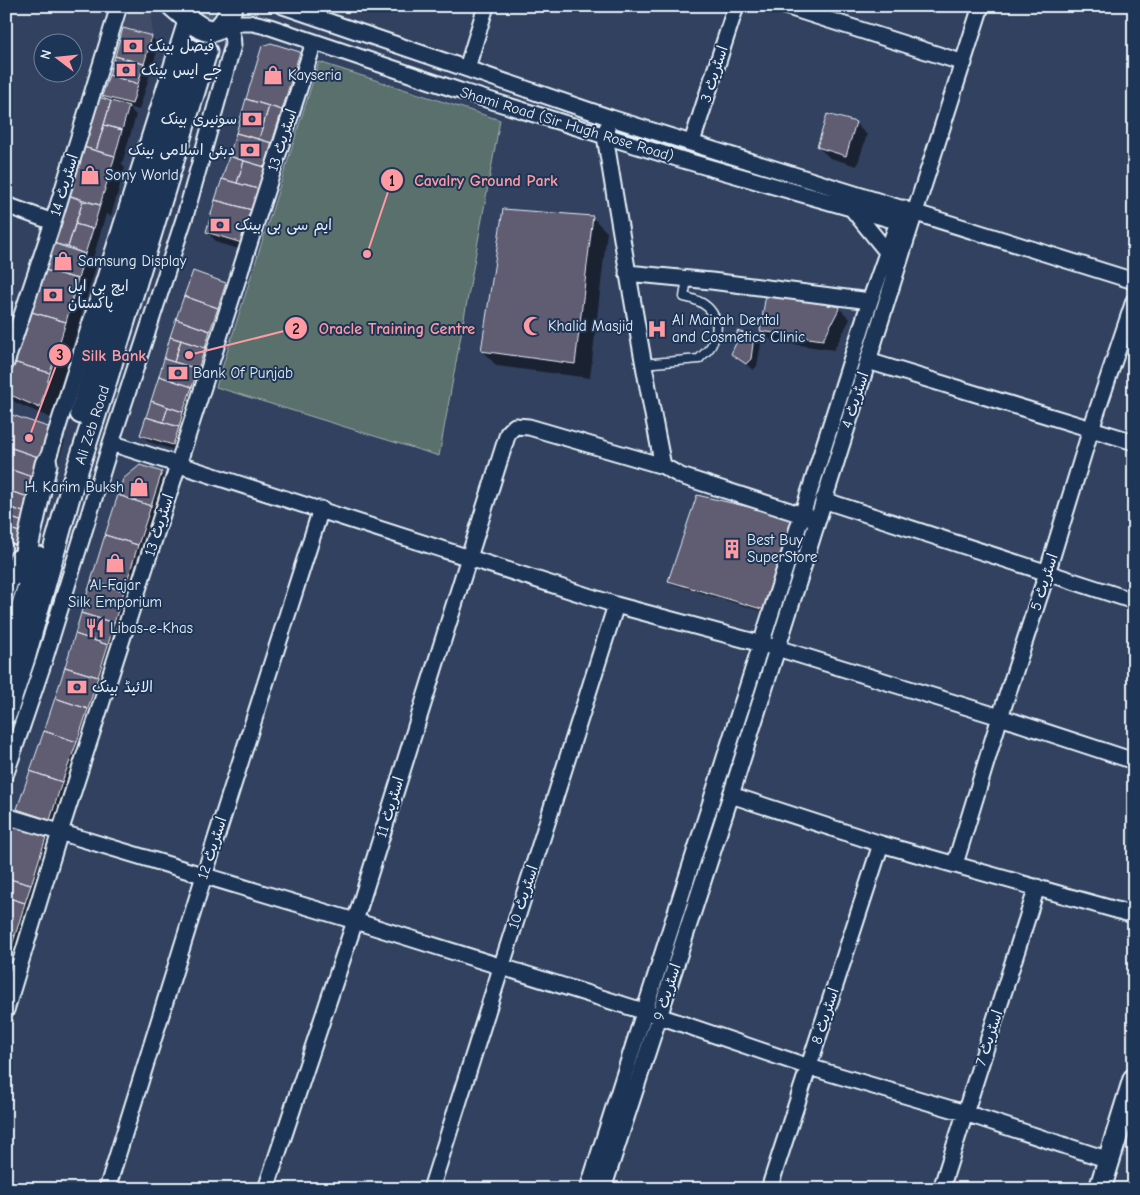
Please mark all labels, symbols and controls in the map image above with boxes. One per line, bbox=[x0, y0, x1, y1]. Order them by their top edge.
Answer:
north arrow bbox=[32, 32, 82, 82]
bank icon: فیصل بینک bbox=[122, 35, 144, 57]
place label: فیصل بینک bbox=[148, 37, 214, 55]
street label: اسٹریٹ 3 bbox=[696, 43, 732, 105]
text: N bbox=[37, 48, 55, 61]
bank icon: جے ایس بینک bbox=[115, 59, 137, 81]
place label: جے ایس بینک bbox=[141, 61, 222, 80]
shop icon: Kayseria bbox=[262, 64, 284, 86]
place label: Kayseria bbox=[288, 66, 342, 84]
street label: Shami Road (Sir Hugh Rose Road) bbox=[458, 83, 676, 165]
street label: اسٹریٹ 13 bbox=[264, 107, 300, 173]
bank icon: سونیری بینک bbox=[241, 108, 263, 130]
place label: سونیری بینک bbox=[161, 110, 237, 128]
bank icon: دبئی اسلامی بینک bbox=[239, 139, 261, 161]
place label: دبئی اسلامی بینک bbox=[128, 141, 235, 160]
street label: اسٹریٹ 14 bbox=[46, 152, 82, 218]
shop icon: Sony World bbox=[79, 164, 101, 186]
callout: Cavalry Ground Park bbox=[379, 165, 568, 196]
place label: Sony World bbox=[105, 166, 179, 184]
text: 1 bbox=[389, 172, 395, 190]
text: Cavalry Ground Park bbox=[414, 172, 558, 190]
bank icon: ایم سی بی بینک bbox=[209, 214, 231, 236]
place label: ایم سی بی بینک bbox=[235, 216, 332, 236]
shop icon: Samsung Display bbox=[52, 250, 74, 272]
place label: Samsung Display bbox=[78, 252, 187, 270]
place label: ایچ بی ایل پاکستان bbox=[68, 277, 129, 313]
bank icon: ایچ بی ایل پاکستان bbox=[42, 284, 64, 306]
place label: Al Mairah Dental and Cosmetics Clinic bbox=[672, 311, 805, 346]
callout: Oracle Training Centre bbox=[284, 313, 485, 344]
mosque icon: Khalid Masjid bbox=[522, 315, 544, 337]
place label: Khalid Masjid bbox=[548, 317, 633, 335]
hospital icon: Al Mairah Dental and Cosmetics Clinic bbox=[646, 318, 668, 340]
text: 2 bbox=[292, 320, 300, 338]
text: Oracle Training Centre bbox=[319, 320, 475, 338]
callout: Silk Bank bbox=[47, 340, 157, 371]
text: 3 bbox=[56, 346, 64, 364]
text: Silk Bank bbox=[82, 347, 146, 365]
bank icon: Bank Of Punjab bbox=[167, 362, 189, 384]
place label: Bank Of Punjab bbox=[193, 364, 293, 382]
street label: اسٹریٹ 4 bbox=[837, 370, 873, 430]
street label: Ali Zeb Road bbox=[71, 383, 113, 467]
shop icon: H. Karim Buksh bbox=[128, 476, 150, 498]
place label: H. Karim Buksh bbox=[24, 478, 124, 496]
street label: اسٹریٹ 13 bbox=[141, 492, 177, 558]
place label: Best Buy SuperStore bbox=[747, 531, 818, 566]
building icon: Best Buy SuperStore bbox=[721, 538, 743, 560]
street label: اسٹریٹ 5 bbox=[1026, 551, 1062, 613]
shop icon: Al-Fajar Silk Emporium bbox=[104, 552, 126, 574]
place label: Al-Fajar Silk Emporium bbox=[68, 576, 162, 611]
restaurant icon: Libas-e-Khas bbox=[84, 617, 106, 639]
place label: Libas-e-Khas bbox=[110, 619, 193, 637]
bank icon: الائیڈ بینک bbox=[66, 676, 88, 698]
place label: الائیڈ بینک bbox=[92, 678, 153, 696]
street label: اسٹریٹ 11 bbox=[372, 774, 408, 840]
street label: اسٹریٹ 12 bbox=[193, 815, 231, 881]
street label: اسٹریٹ 10 bbox=[504, 863, 542, 931]
street label: اسٹریٹ 9 bbox=[649, 961, 685, 1023]
street label: اسٹریٹ 8 bbox=[807, 985, 843, 1047]
street label: اسٹریٹ 7 bbox=[971, 1008, 1007, 1068]

